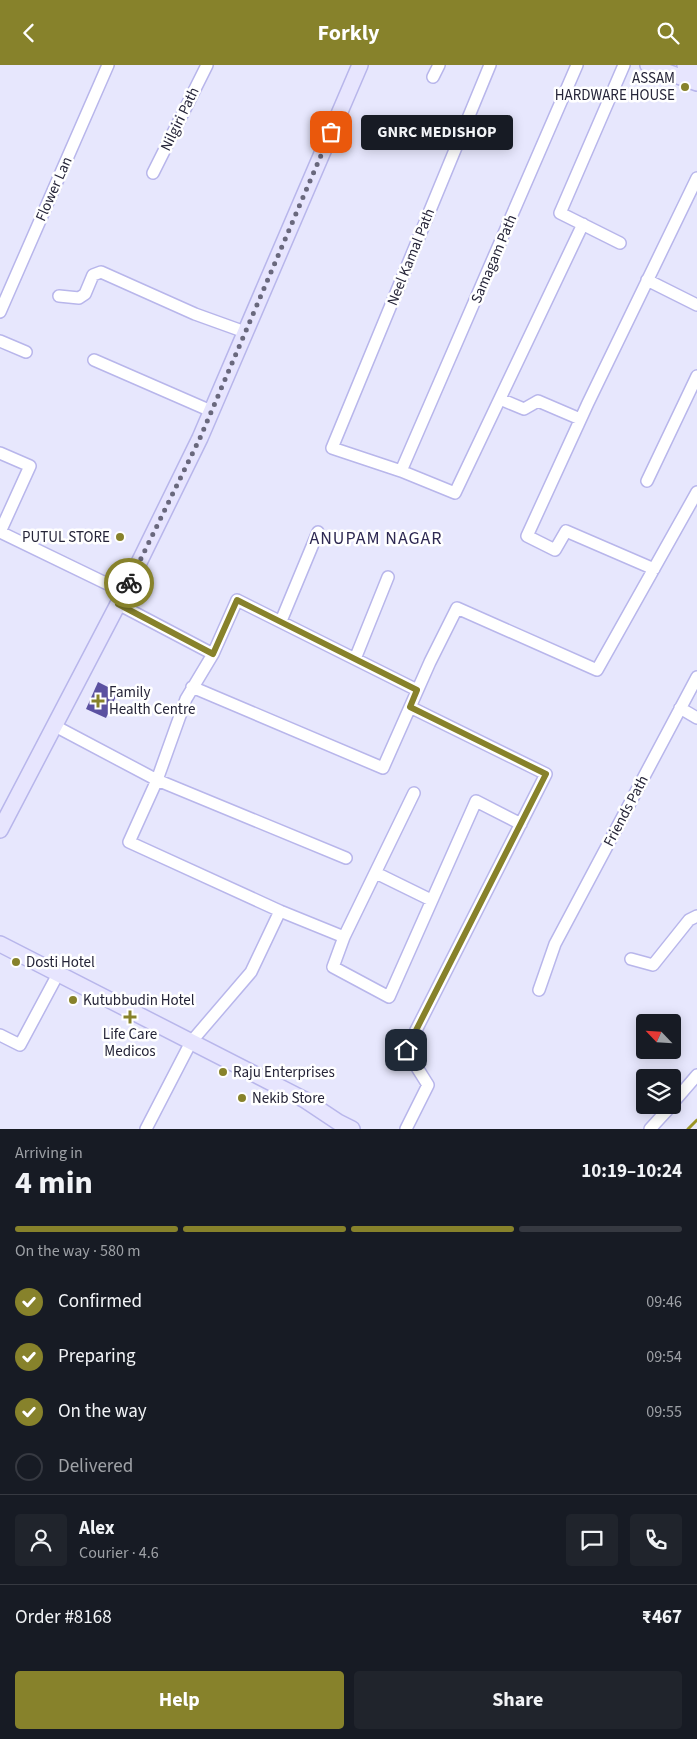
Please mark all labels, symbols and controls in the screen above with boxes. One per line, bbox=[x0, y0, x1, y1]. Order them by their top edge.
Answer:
text: Forkly bbox=[318, 17, 379, 49]
icon: back bbox=[15, 19, 43, 47]
icon: search bbox=[654, 19, 682, 47]
place label: ASSAM HARDWARE HOUSE bbox=[555, 68, 675, 106]
marker: ASSAM HARDWARE HOUSE bbox=[679, 81, 691, 93]
street label: Nilgiri Path bbox=[155, 83, 205, 155]
pin bbox=[310, 111, 352, 153]
callout: GNRC MEDISHOP bbox=[361, 115, 514, 149]
icon: bag bbox=[317, 118, 345, 146]
text: GNRC MEDISHOP bbox=[377, 121, 497, 143]
street label: Flower Lan bbox=[30, 153, 78, 225]
street label: Neel Kamal Path bbox=[382, 205, 440, 309]
street label: Samagam Path bbox=[466, 211, 522, 307]
district label: ANUPAM NAGAR bbox=[309, 526, 443, 551]
place label: PUTUL STORE bbox=[22, 527, 110, 548]
marker: PUTUL STORE bbox=[114, 531, 126, 543]
courier bbox=[104, 558, 154, 608]
icon: bike bbox=[115, 569, 143, 597]
place label: Family Health Centre bbox=[109, 682, 195, 720]
marker: Family Health Centre bbox=[91, 694, 105, 708]
street label: Friends Path bbox=[598, 772, 654, 850]
place label: Dosti Hotel bbox=[26, 952, 95, 973]
marker: Dosti Hotel bbox=[10, 956, 22, 968]
place label: Kutubbudin Hotel bbox=[83, 990, 195, 1011]
marker: Kutubbudin Hotel bbox=[67, 994, 79, 1006]
marker: Life Care Medicos bbox=[124, 1011, 136, 1023]
north arrow bbox=[636, 1014, 681, 1059]
map controls bbox=[636, 1014, 681, 1114]
place label: Life Care Medicos bbox=[103, 1024, 157, 1062]
pin bbox=[385, 1029, 427, 1071]
icon: home bbox=[392, 1036, 420, 1064]
place label: Raju Enterprises bbox=[233, 1062, 335, 1083]
marker: Raju Enterprises bbox=[217, 1066, 229, 1078]
button: layers bbox=[636, 1069, 681, 1114]
place label: Nekib Store bbox=[252, 1088, 325, 1109]
marker: Nekib Store bbox=[236, 1092, 248, 1104]
text: Arriving in bbox=[15, 1142, 83, 1164]
text: 10:19–10:24 bbox=[581, 1158, 682, 1185]
text: 4 min bbox=[15, 1160, 93, 1206]
text: On the way · 580 m bbox=[15, 1240, 140, 1262]
icon: check bbox=[15, 1288, 43, 1316]
text: Confirmed bbox=[58, 1288, 142, 1315]
text: 09:46 bbox=[646, 1291, 682, 1313]
icon: check bbox=[15, 1343, 43, 1371]
text: Preparing bbox=[58, 1343, 136, 1370]
text: 09:54 bbox=[646, 1346, 682, 1368]
icon: check bbox=[15, 1398, 43, 1426]
text: On the way bbox=[58, 1398, 147, 1425]
text: 09:55 bbox=[646, 1401, 682, 1423]
text: Delivered bbox=[58, 1453, 133, 1480]
button: person bbox=[15, 1514, 67, 1566]
button: chat bbox=[566, 1514, 618, 1566]
button: phone bbox=[630, 1514, 682, 1566]
text: Alex bbox=[79, 1515, 115, 1542]
text: Courier · 4.6 bbox=[79, 1542, 159, 1564]
text: Order #8168 bbox=[15, 1604, 112, 1631]
text: ₹467 bbox=[642, 1604, 682, 1631]
button: Help bbox=[15, 1671, 344, 1729]
button: Share bbox=[354, 1671, 682, 1729]

